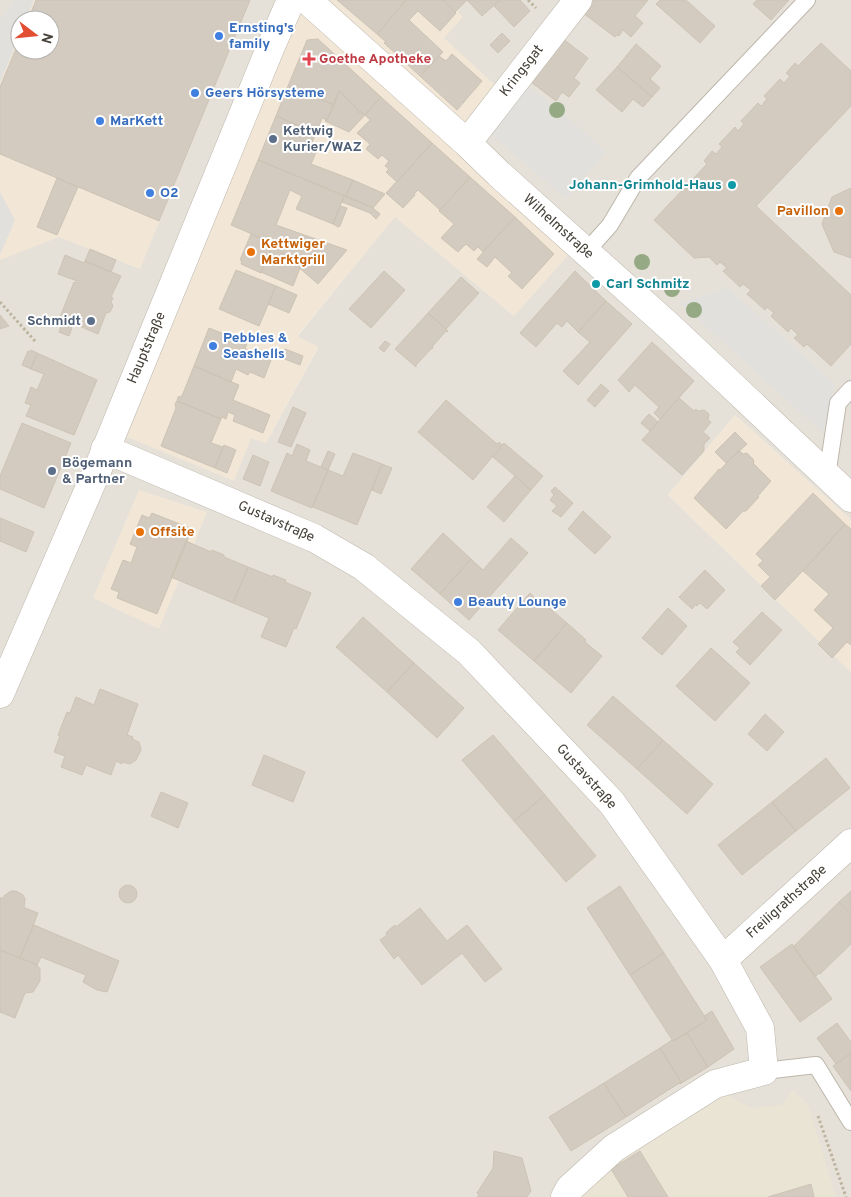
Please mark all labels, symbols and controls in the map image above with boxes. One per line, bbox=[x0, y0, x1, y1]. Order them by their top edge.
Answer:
north arrow bbox=[10, 10, 60, 60]
place label: Ernsting's family bbox=[229, 20, 294, 53]
marker: Ernsting's family bbox=[213, 30, 225, 42]
text: N bbox=[36, 31, 56, 45]
street label: Kringsgat bbox=[497, 42, 547, 100]
place label: Goethe Apotheke bbox=[319, 51, 431, 68]
marker: Goethe Apotheke bbox=[303, 53, 315, 65]
place label: Geers Hörsysteme bbox=[205, 85, 325, 102]
marker: Geers Hörsysteme bbox=[189, 87, 201, 99]
place label: MarKett bbox=[110, 113, 163, 130]
marker: MarKett bbox=[94, 115, 106, 127]
place label: Kettwig Kurier/WAZ bbox=[283, 123, 362, 156]
marker: Kettwig Kurier/WAZ bbox=[267, 133, 279, 145]
place label: Johann-Grimhold-Haus bbox=[569, 177, 722, 194]
marker: Johann-Grimhold-Haus bbox=[726, 179, 738, 191]
place label: O2 bbox=[160, 185, 179, 202]
marker: O2 bbox=[144, 187, 156, 199]
street label: Wilhelmstraße bbox=[519, 191, 597, 263]
place label: Pavillon bbox=[777, 203, 829, 220]
marker: Pavillon bbox=[833, 205, 845, 217]
place label: Kettwiger Marktgrill bbox=[261, 236, 325, 269]
marker: Kettwiger Marktgrill bbox=[245, 246, 257, 258]
place label: Carl Schmitz bbox=[606, 276, 690, 293]
marker: Carl Schmitz bbox=[590, 278, 602, 290]
street label: Hauptstraße bbox=[124, 309, 170, 387]
place label: Schmidt bbox=[27, 313, 81, 330]
marker: Schmidt bbox=[85, 315, 97, 327]
place label: Pebbles & Seashells bbox=[223, 330, 288, 363]
marker: Pebbles & Seashells bbox=[207, 340, 219, 352]
place label: Bögemann & Partner bbox=[62, 455, 132, 488]
marker: Bögemann & Partner bbox=[46, 465, 58, 477]
street label: Gustavstraße bbox=[235, 498, 317, 546]
place label: Offsite bbox=[150, 524, 195, 541]
marker: Offsite bbox=[134, 526, 146, 538]
place label: Beauty Lounge bbox=[468, 594, 567, 611]
marker: Beauty Lounge bbox=[452, 596, 464, 608]
street label: Gustavstraße bbox=[552, 741, 620, 813]
street label: Freiligrathstraße bbox=[743, 861, 831, 943]

